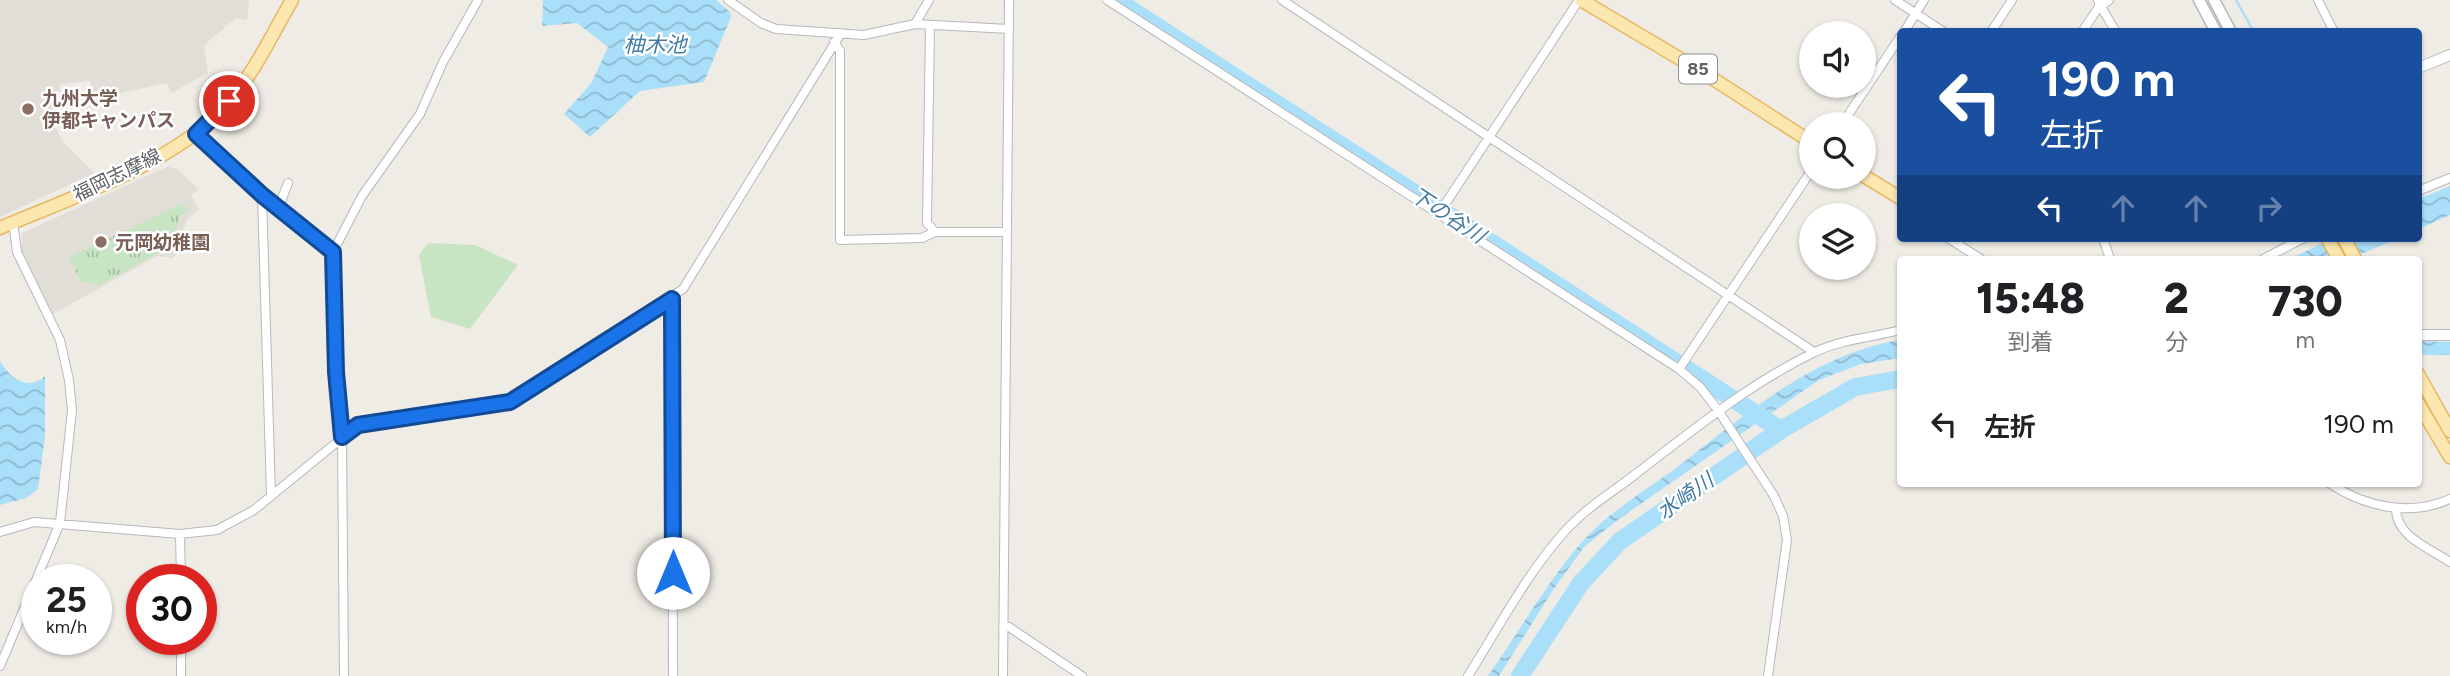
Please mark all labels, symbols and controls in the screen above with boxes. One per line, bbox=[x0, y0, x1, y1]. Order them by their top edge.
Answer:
map controls bbox=[1799, 21, 1876, 280]
button: sound bbox=[1799, 21, 1876, 98]
water label: 柚木池 bbox=[624, 32, 688, 57]
text: 190 m bbox=[2040, 49, 2175, 108]
road number: 85 bbox=[1679, 55, 1717, 84]
icon: left bbox=[1925, 56, 2016, 147]
pin bbox=[199, 71, 259, 131]
icon: arrive bbox=[210, 82, 248, 120]
place label: 九州大学 伊都キャンパス bbox=[42, 87, 175, 132]
marker: 九州大学 伊都キャンパス bbox=[20, 101, 36, 117]
button: search bbox=[1799, 112, 1876, 189]
text: 左折 bbox=[2040, 116, 2104, 154]
street label: 福岡志摩線 bbox=[69, 144, 165, 206]
water label: 下の谷川 bbox=[1406, 182, 1492, 249]
icon: left bbox=[2031, 189, 2069, 227]
icon: ahead bbox=[2104, 189, 2142, 227]
icon: ahead bbox=[2177, 189, 2215, 227]
icon: right bbox=[2250, 189, 2288, 227]
button: layers bbox=[1799, 203, 1876, 280]
place label: 元岡幼稚園 bbox=[115, 231, 210, 254]
marker: 元岡幼稚園 bbox=[93, 234, 109, 250]
text: 15:48 bbox=[1976, 273, 2085, 324]
text: 2 bbox=[2164, 273, 2189, 324]
text: 730 bbox=[2268, 276, 2343, 327]
text: m bbox=[2296, 326, 2315, 354]
text: 到着 bbox=[2008, 328, 2054, 356]
text: 分 bbox=[2165, 328, 2188, 356]
icon: left bbox=[1925, 405, 1963, 443]
text: 190 m bbox=[2323, 408, 2394, 440]
text: 左折 bbox=[1984, 411, 2036, 443]
water label: 水崎川 bbox=[1652, 467, 1720, 524]
position arrow bbox=[636, 536, 710, 610]
speed limit sign: 30 bbox=[126, 564, 217, 655]
text: 25 bbox=[46, 579, 87, 621]
text: km/h bbox=[46, 616, 87, 638]

